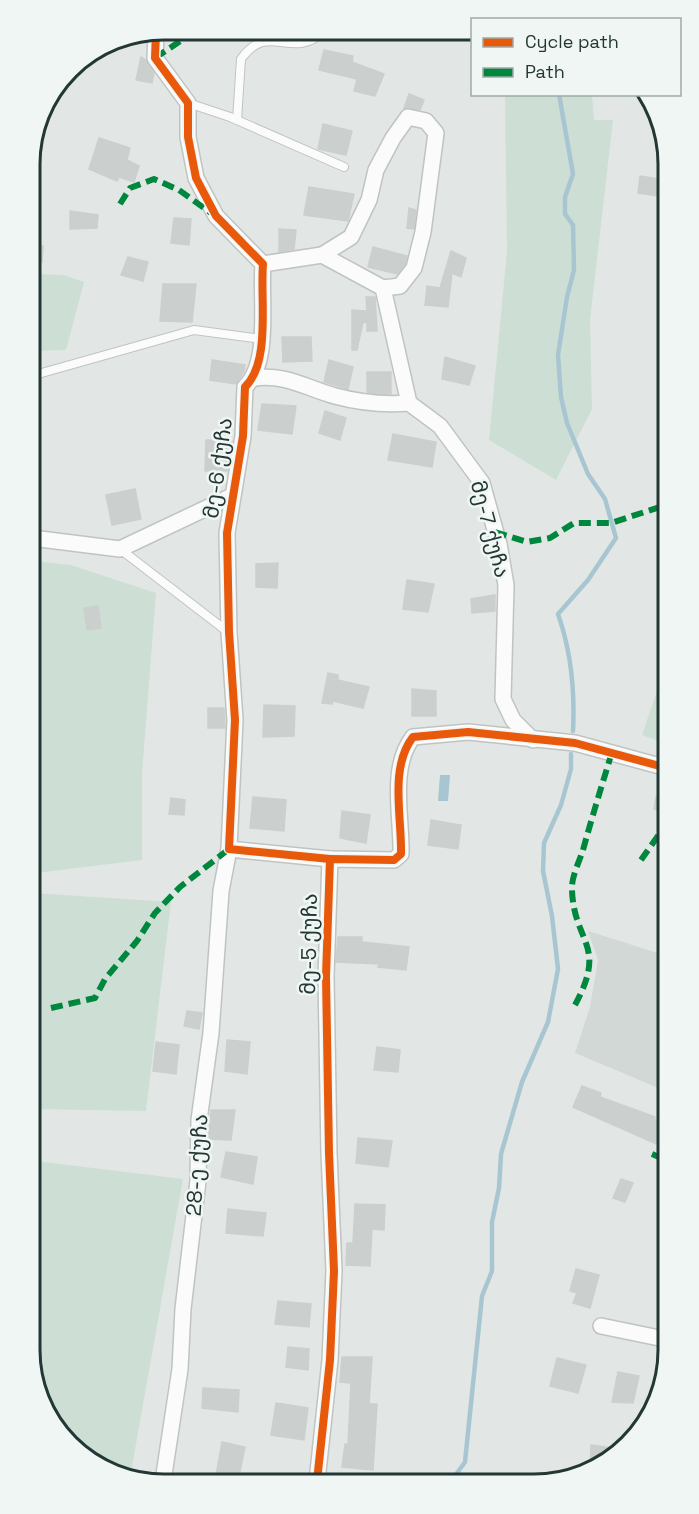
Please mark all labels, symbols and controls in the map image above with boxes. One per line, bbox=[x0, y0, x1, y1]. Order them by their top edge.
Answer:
legend bbox=[471, 18, 681, 96]
text: Cycle path bbox=[525, 30, 619, 53]
text: Path bbox=[525, 60, 565, 83]
street label: მე-6 ქუჩა bbox=[197, 416, 238, 520]
street label: მე-7 ქუჩა bbox=[465, 477, 516, 580]
street label: მე-5 ქუჩა bbox=[294, 893, 323, 995]
street label: 28-ე ქუჩა bbox=[179, 1113, 214, 1217]

